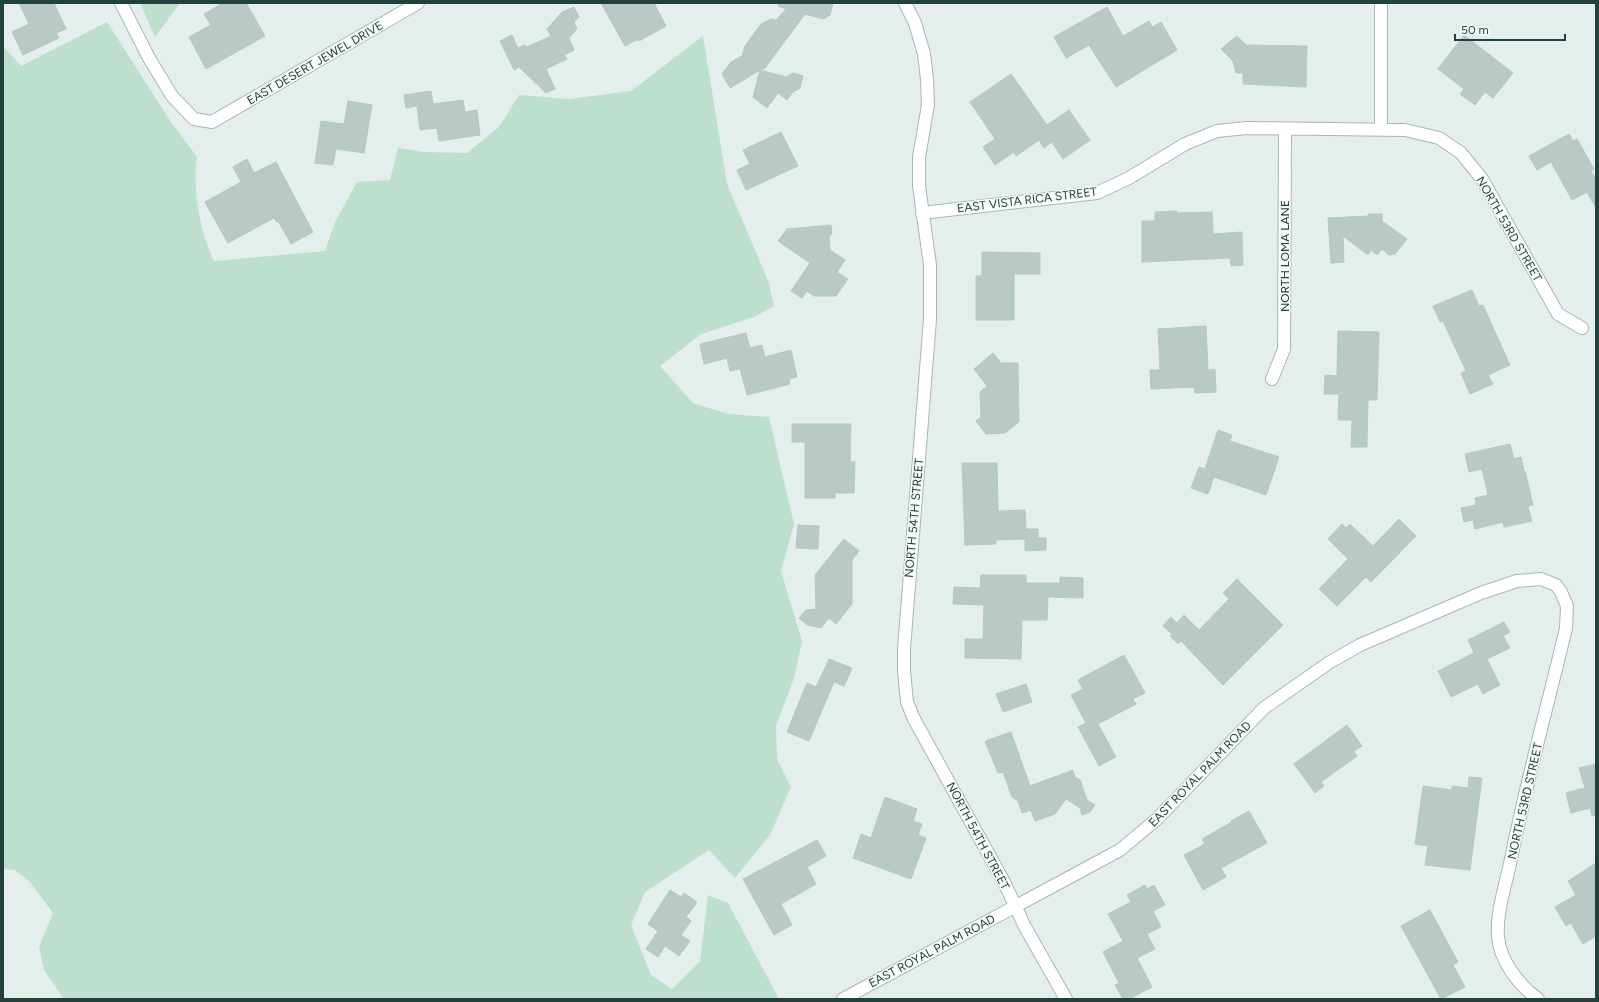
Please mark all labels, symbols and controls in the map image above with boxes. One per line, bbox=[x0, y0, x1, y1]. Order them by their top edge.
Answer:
scale bar bbox=[1455, 16, 1565, 42]
street label: EAST DESERT JEWEL DRIVE bbox=[245, 18, 385, 108]
text: 50 m bbox=[1461, 23, 1489, 37]
street label: NORTH 53RD STREET bbox=[1473, 174, 1545, 284]
street label: EAST VISTA RICA STREET bbox=[956, 184, 1098, 216]
street label: NORTH LOMA LANE bbox=[1278, 200, 1292, 312]
street label: NORTH 54TH STREET bbox=[902, 457, 926, 578]
street label: EAST ROYAL PALM ROAD bbox=[1146, 718, 1254, 830]
street label: NORTH 53RD STREET bbox=[1505, 741, 1545, 861]
street label: NORTH 54TH STREET bbox=[944, 780, 1013, 893]
street label: EAST ROYAL PALM ROAD bbox=[866, 912, 998, 990]

